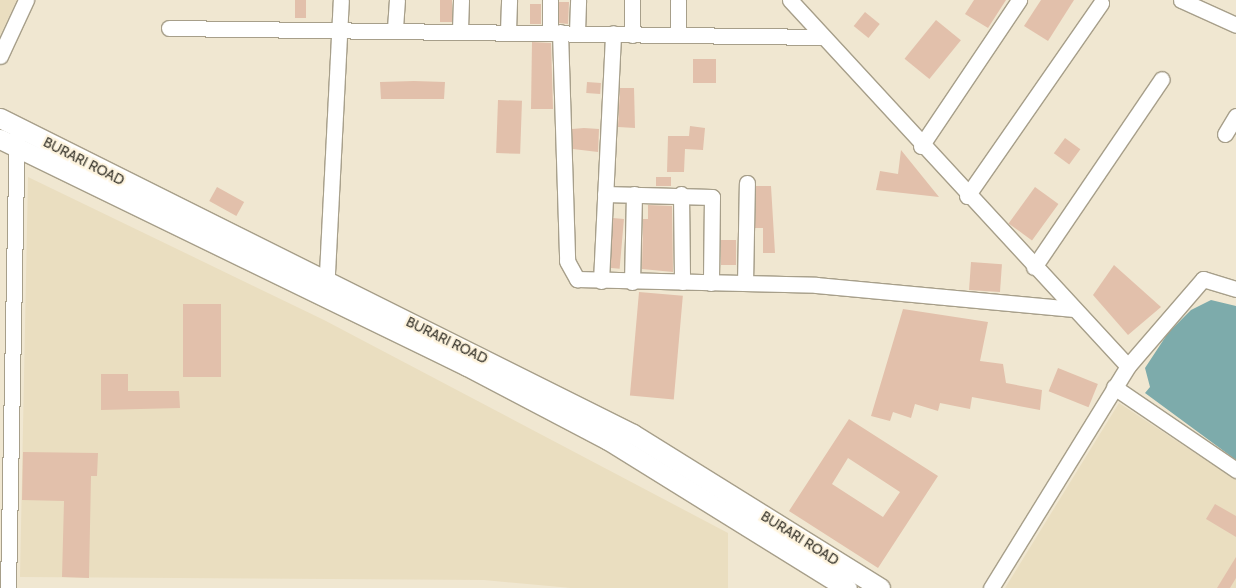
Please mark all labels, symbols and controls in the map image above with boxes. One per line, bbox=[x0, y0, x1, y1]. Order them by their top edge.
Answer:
street label: BURARI ROAD bbox=[41, 133, 127, 189]
street label: BURARI ROAD bbox=[404, 313, 490, 367]
street label: BURARI ROAD bbox=[758, 507, 842, 569]

